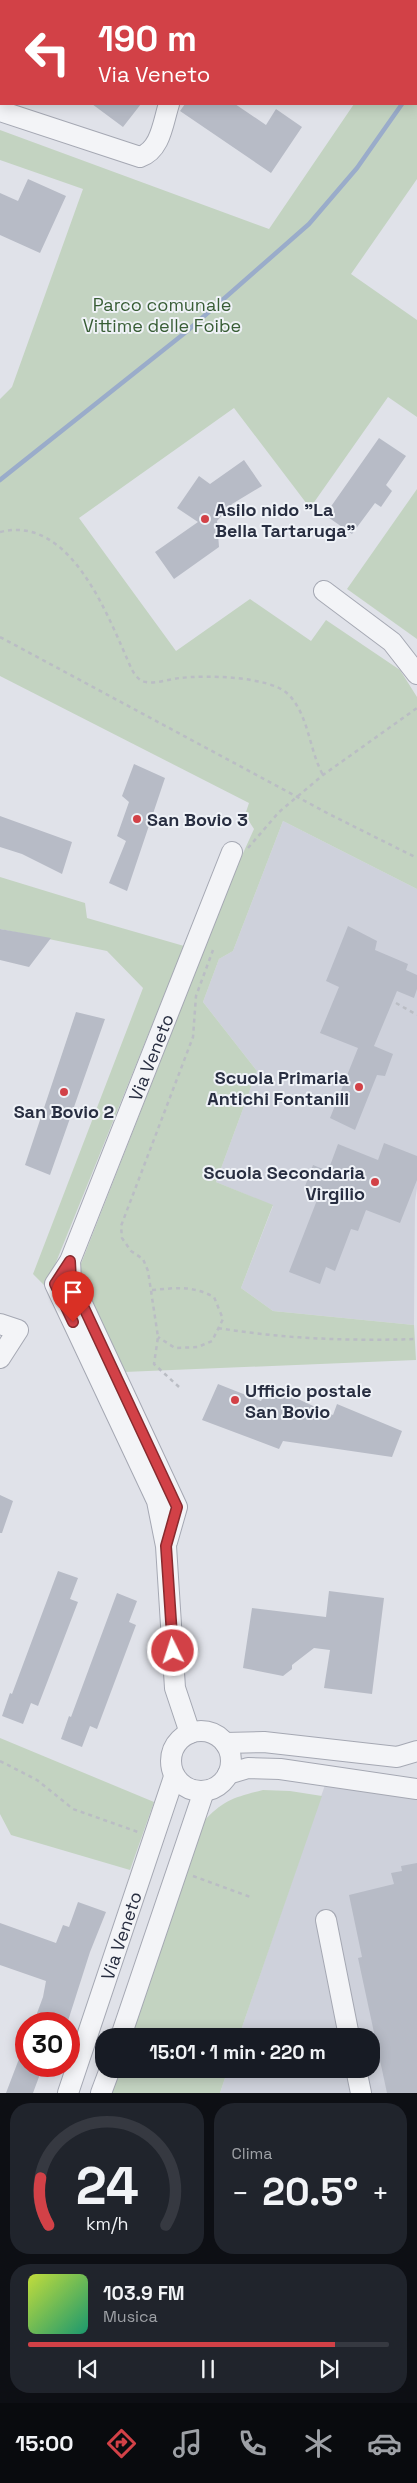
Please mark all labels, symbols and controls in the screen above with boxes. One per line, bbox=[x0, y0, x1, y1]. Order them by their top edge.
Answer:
text: 190 m bbox=[98, 17, 197, 61]
icon: left bbox=[15, 20, 80, 85]
text: Via Veneto bbox=[98, 60, 210, 88]
park label: Parco comunale Vittime delle Foibe bbox=[83, 293, 241, 337]
place label: Asilo nido "La Bella Tartaruga" bbox=[215, 498, 355, 542]
marker: Asilo nido "La Bella Tartaruga" bbox=[199, 513, 211, 525]
place label: San Bovio 3 bbox=[147, 808, 248, 831]
marker: San Bovio 3 bbox=[131, 813, 143, 825]
street label: Via Veneto bbox=[123, 1010, 178, 1104]
place label: Scuola Primaria Antichi Fontanili bbox=[207, 1066, 350, 1110]
marker: Scuola Primaria Antichi Fontanili bbox=[353, 1081, 365, 1093]
marker: San Bovio 2 bbox=[58, 1086, 70, 1098]
place label: San Bovio 2 bbox=[14, 1100, 115, 1123]
place label: Scuola Secondaria Virgilio bbox=[204, 1161, 366, 1205]
marker: Scuola Secondaria Virgilio bbox=[369, 1176, 381, 1188]
pin bbox=[52, 1271, 94, 1322]
icon: arrive bbox=[59, 1278, 87, 1306]
place label: Ufficio postale San Bovio bbox=[245, 1379, 372, 1423]
marker: Ufficio postale San Bovio bbox=[229, 1394, 241, 1406]
position arrow bbox=[146, 1624, 198, 1676]
street label: Via Veneto bbox=[95, 1888, 146, 1983]
speed limit sign: 30 bbox=[15, 2012, 80, 2077]
text: 15:01 · 1 min · 220 m bbox=[149, 2040, 326, 2065]
text: Clima bbox=[232, 2143, 273, 2164]
text: 24 bbox=[75, 2153, 138, 2219]
text: 20.5° bbox=[262, 2168, 358, 2216]
text: − bbox=[232, 2175, 249, 2211]
text: + bbox=[372, 2175, 389, 2211]
text: km/h bbox=[85, 2212, 128, 2235]
text: 103.9 FM bbox=[103, 2281, 185, 2306]
text: Musica bbox=[103, 2306, 158, 2327]
icon: previous bbox=[74, 2355, 102, 2383]
icon: pause bbox=[194, 2355, 222, 2383]
icon: next bbox=[315, 2355, 343, 2383]
icon: directions bbox=[104, 2426, 139, 2461]
icon: music bbox=[170, 2426, 205, 2461]
icon: phone bbox=[235, 2426, 270, 2461]
icon: climate bbox=[301, 2426, 336, 2461]
icon: car bbox=[367, 2426, 402, 2461]
text: 15:00 bbox=[15, 2429, 74, 2457]

